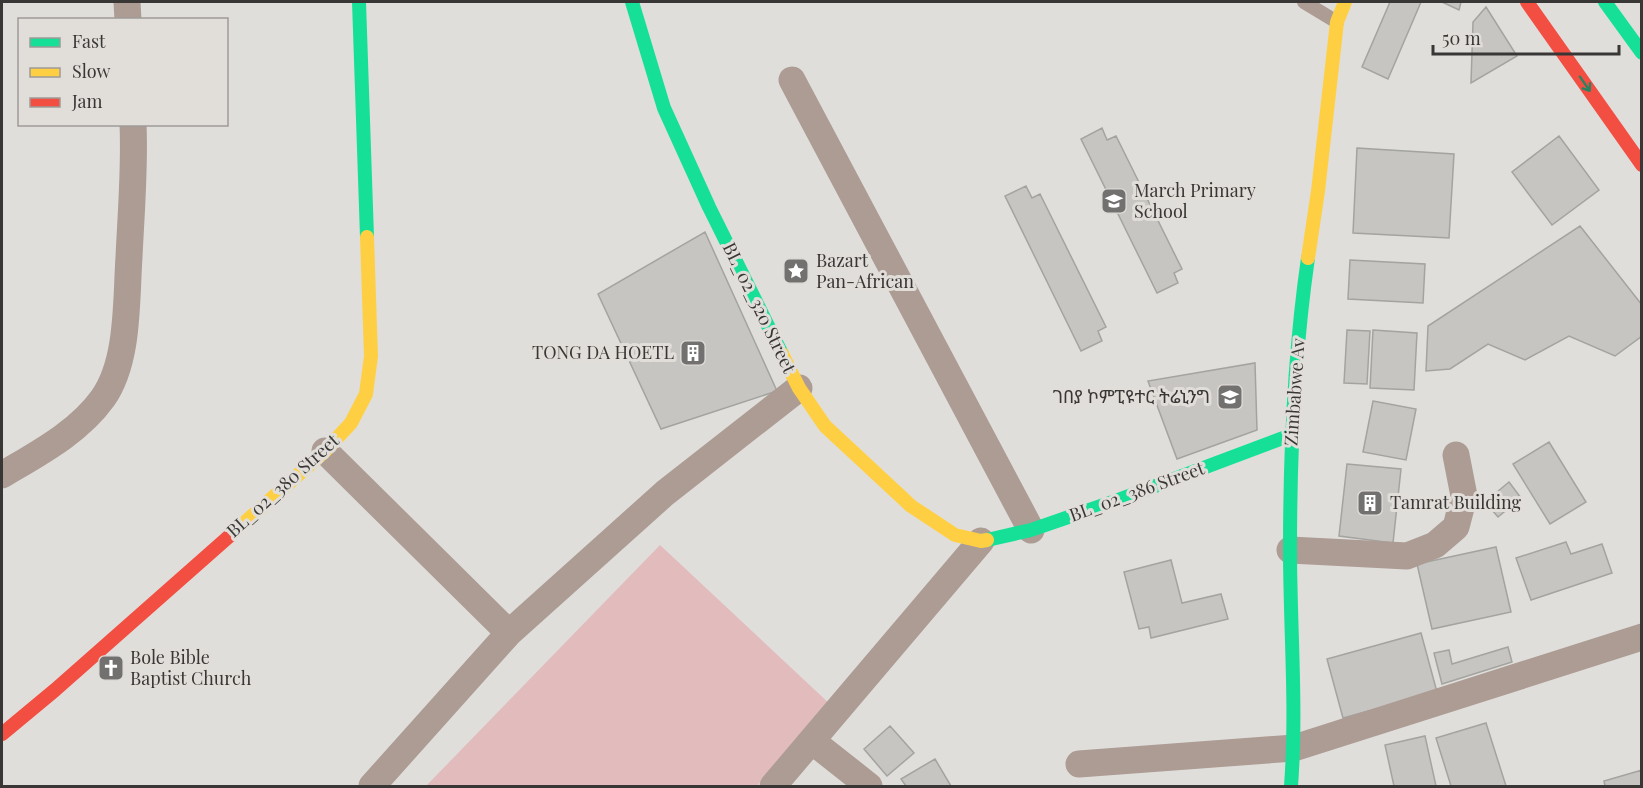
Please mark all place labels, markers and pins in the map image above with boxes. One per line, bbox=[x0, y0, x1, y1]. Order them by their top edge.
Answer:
place label: March Primary School bbox=[1134, 178, 1256, 223]
school or university icon: March Primary School bbox=[1099, 186, 1129, 216]
place label: Bazart Pan-African bbox=[816, 248, 914, 293]
place icon: Bazart Pan-African bbox=[781, 256, 811, 286]
building icon: TONG DA HOETL bbox=[678, 338, 708, 368]
place label: TONG DA HOETL bbox=[532, 340, 674, 364]
school or university icon: ገበያ ኮምፒዩተር ትሬኒንግ bbox=[1215, 382, 1245, 412]
place label: ገበያ ኮምፒዩተር ትሬኒንግ bbox=[1053, 384, 1210, 408]
building icon: Tamrat Building bbox=[1355, 488, 1385, 518]
place label: Tamrat Building bbox=[1390, 490, 1522, 514]
place label: Bole Bible Baptist Church bbox=[130, 645, 252, 690]
church icon: Bole Bible Baptist Church bbox=[96, 653, 126, 683]

